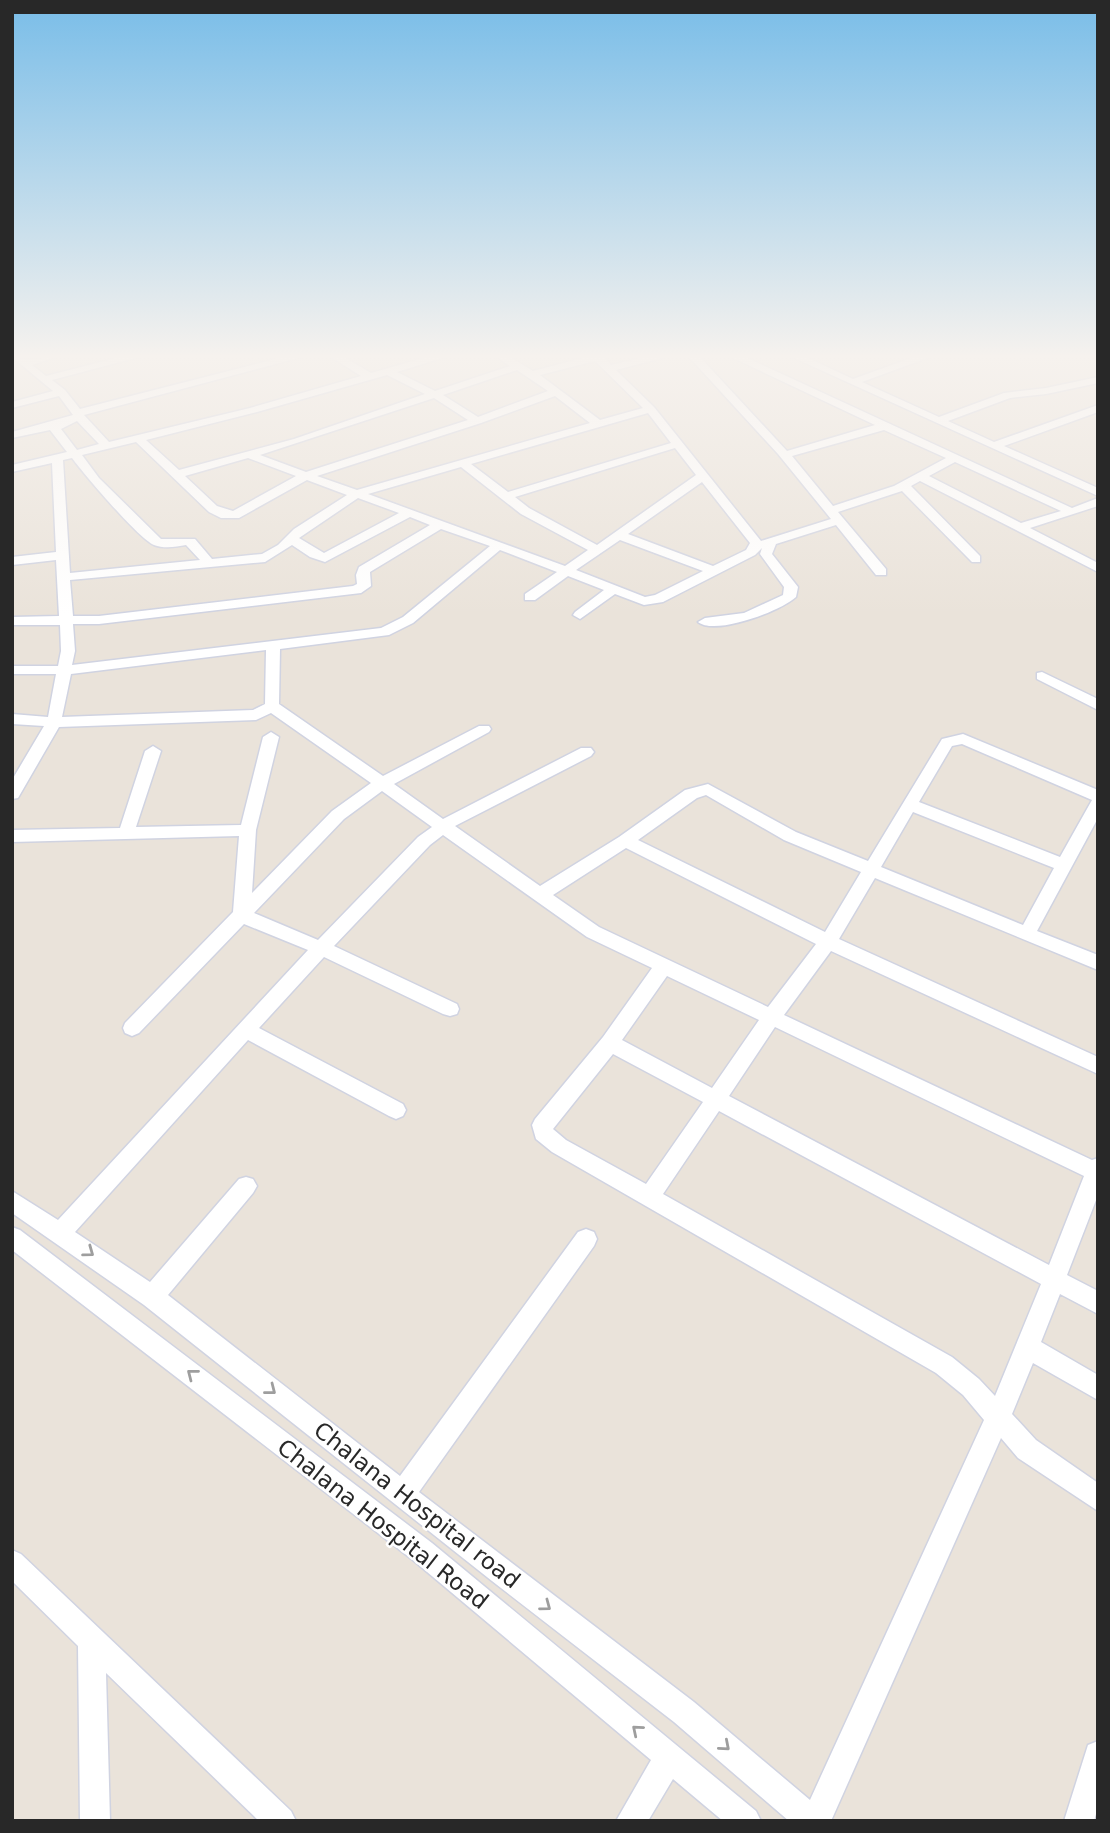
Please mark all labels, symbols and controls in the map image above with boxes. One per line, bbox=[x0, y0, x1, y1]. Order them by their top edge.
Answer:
one-way arrow bbox=[81, 1244, 94, 1257]
one-way arrow bbox=[187, 1369, 199, 1382]
one-way arrow bbox=[263, 1381, 275, 1394]
street label: Chalana Hospital road bbox=[309, 1417, 525, 1593]
street label: Chalana Hospital Road bbox=[273, 1434, 493, 1614]
one-way arrow bbox=[538, 1598, 550, 1611]
one-way arrow bbox=[632, 1726, 645, 1738]
one-way arrow bbox=[717, 1738, 730, 1750]

